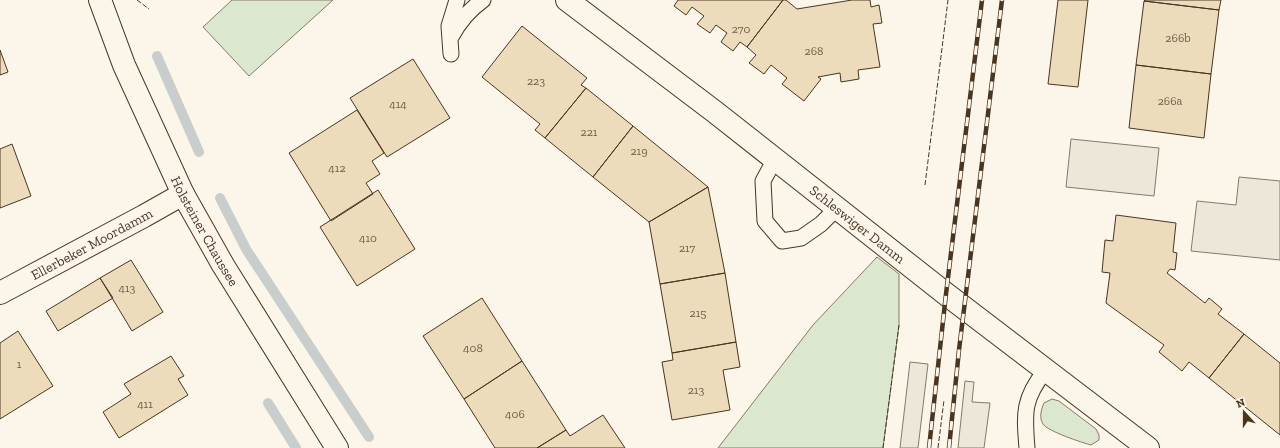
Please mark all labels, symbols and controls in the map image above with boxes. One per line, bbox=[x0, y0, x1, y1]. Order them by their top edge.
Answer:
house number: 270 bbox=[732, 22, 750, 36]
house number: 266b bbox=[1165, 31, 1191, 45]
house number: 268 bbox=[804, 44, 824, 58]
house number: 223 bbox=[527, 74, 545, 88]
house number: 266a bbox=[1158, 94, 1183, 108]
house number: 414 bbox=[389, 97, 407, 111]
house number: 221 bbox=[581, 125, 598, 139]
house number: 219 bbox=[630, 144, 648, 158]
house number: 412 bbox=[328, 161, 346, 175]
street label: Holsteiner Chaussee bbox=[167, 173, 242, 290]
street label: Schleswiger Damm bbox=[806, 182, 908, 267]
street label: Ellerbeker Moordamm bbox=[28, 205, 156, 284]
house number: 410 bbox=[359, 231, 377, 245]
house number: 217 bbox=[679, 241, 695, 255]
house number: 413 bbox=[119, 281, 136, 295]
house number: 215 bbox=[690, 306, 706, 320]
house number: 408 bbox=[463, 341, 483, 355]
house number: 1 bbox=[17, 357, 22, 371]
house number: 213 bbox=[688, 383, 704, 397]
north arrow bbox=[1224, 392, 1264, 432]
text: N bbox=[1234, 395, 1247, 411]
house number: 411 bbox=[137, 397, 153, 411]
house number: 406 bbox=[505, 407, 525, 421]

